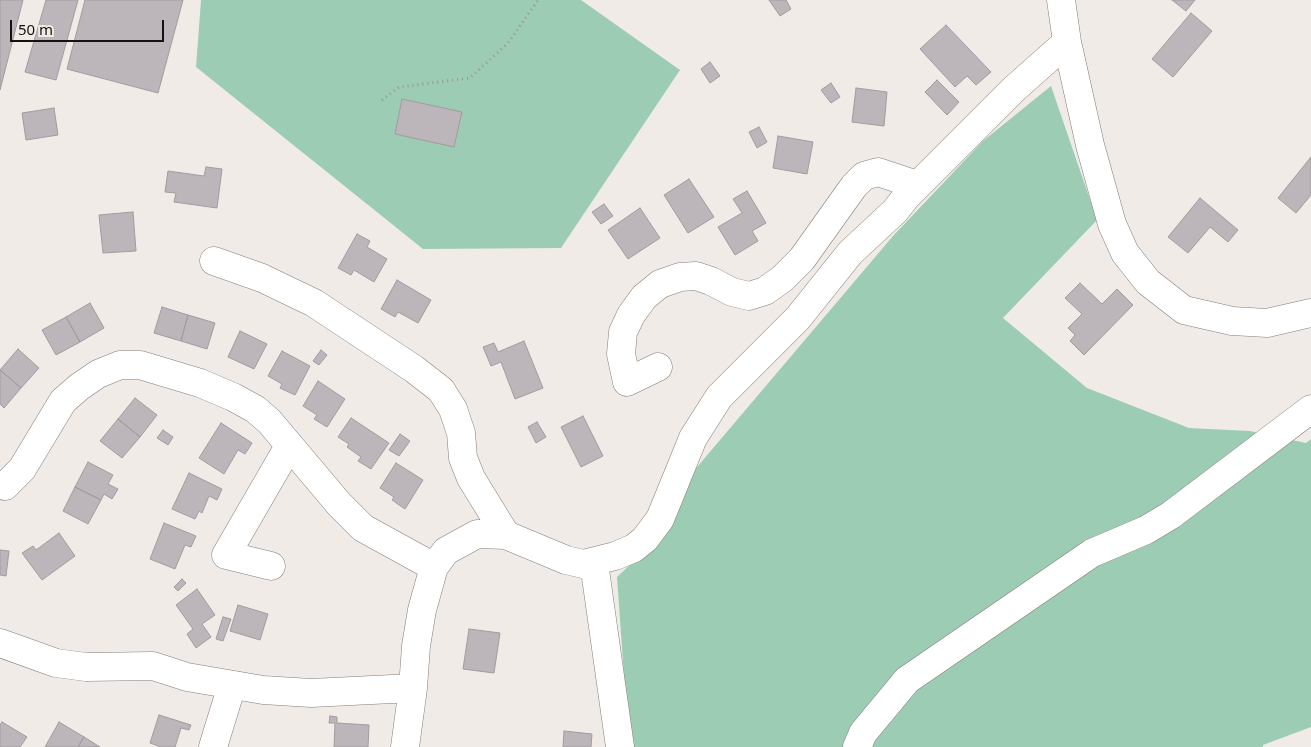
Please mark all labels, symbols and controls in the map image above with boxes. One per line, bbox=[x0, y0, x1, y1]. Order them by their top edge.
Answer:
scale bar bbox=[12, 10, 166, 42]
text: 50 m bbox=[18, 19, 53, 39]

